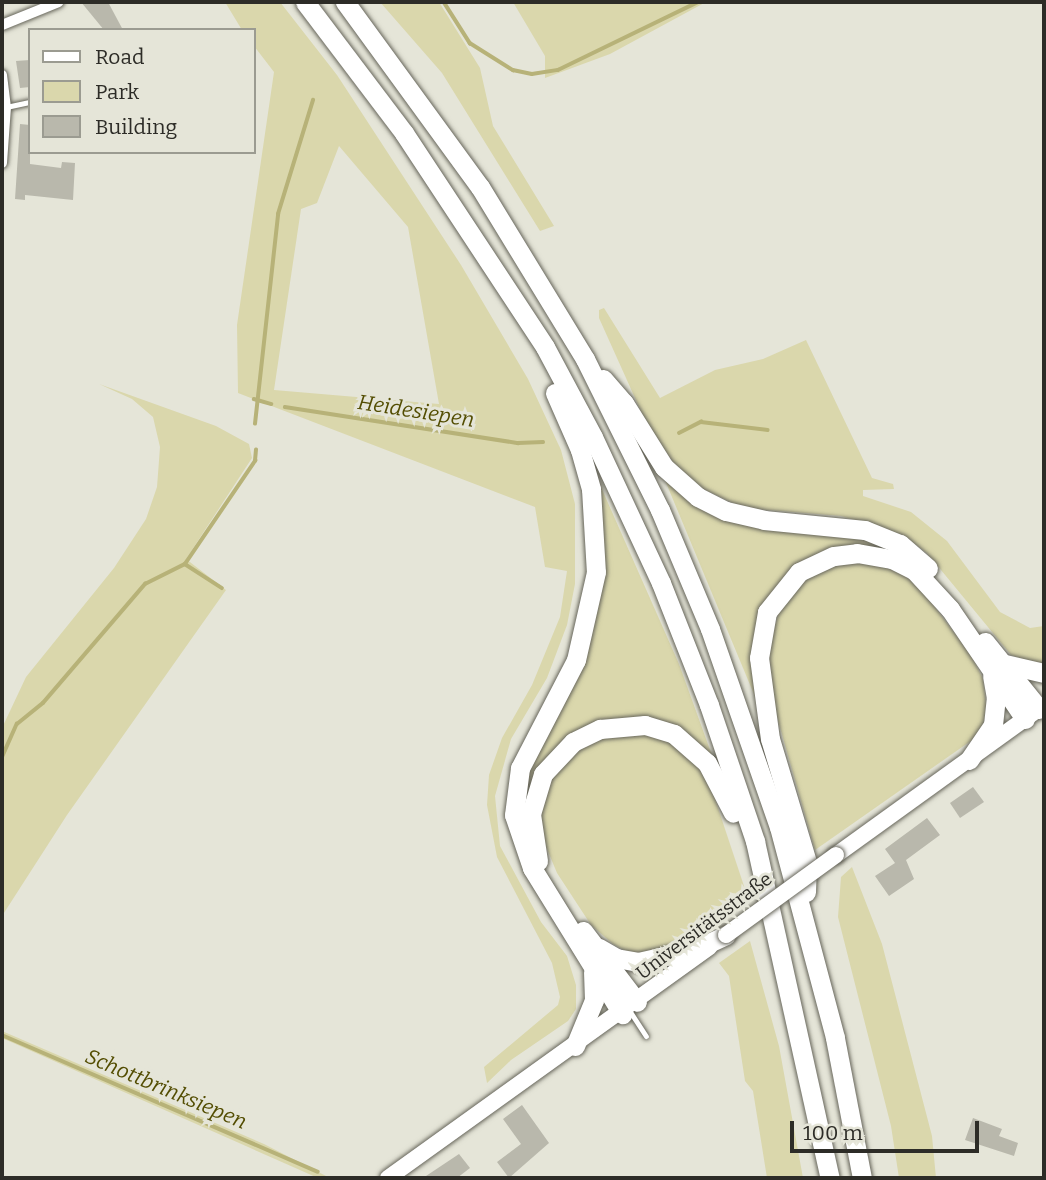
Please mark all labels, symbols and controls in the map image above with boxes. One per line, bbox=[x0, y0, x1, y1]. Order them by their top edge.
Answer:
legend bbox=[28, 28, 256, 154]
text: Road bbox=[95, 44, 144, 70]
text: Park bbox=[95, 79, 139, 105]
text: Building bbox=[95, 114, 177, 140]
water label: Heidesiepen bbox=[356, 389, 476, 433]
street label: Universitätsstraße bbox=[632, 868, 776, 984]
water label: Schottbrinksiepen bbox=[82, 1044, 250, 1134]
scale bar bbox=[794, 1106, 983, 1150]
text: 100 m bbox=[803, 1120, 863, 1146]

